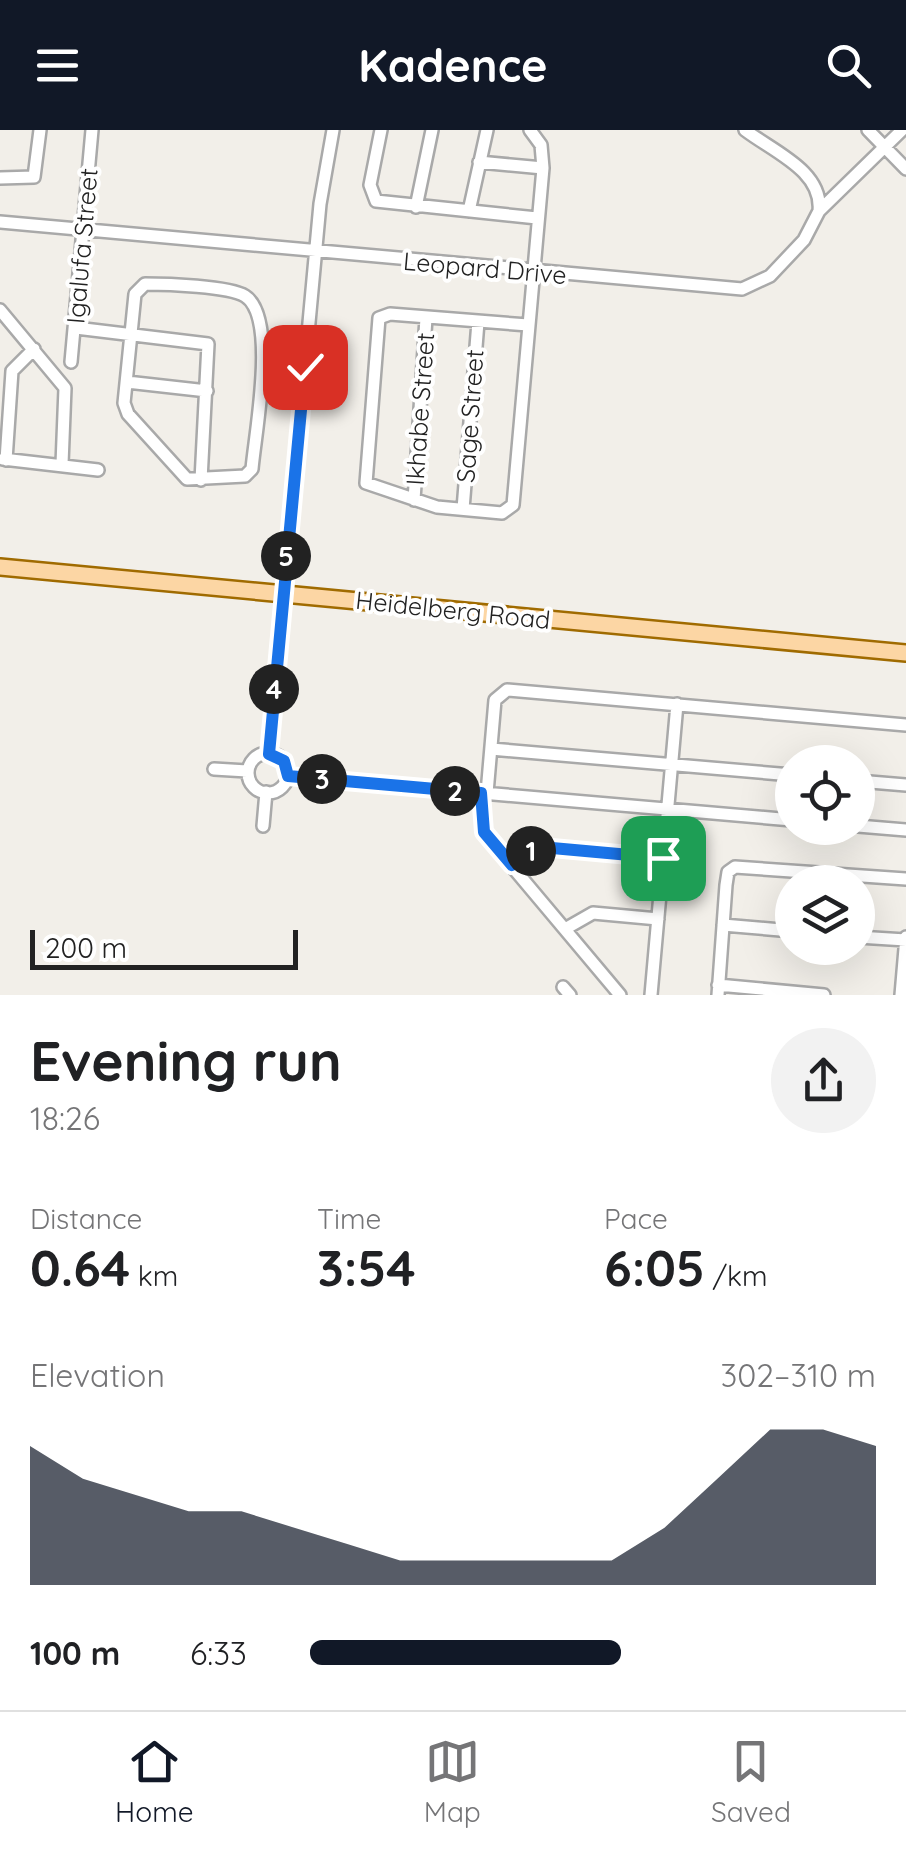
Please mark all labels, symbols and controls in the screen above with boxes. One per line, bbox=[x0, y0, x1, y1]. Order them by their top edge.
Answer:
text: Kadence bbox=[358, 37, 548, 93]
icon: menu bbox=[30, 38, 85, 93]
icon: search bbox=[821, 38, 876, 93]
street label: Igalufa Street bbox=[59, 167, 104, 325]
street label: Leopard Drive bbox=[402, 245, 568, 290]
pin bbox=[263, 325, 348, 410]
street label: Ikhabe Street bbox=[399, 331, 440, 487]
icon: check bbox=[278, 340, 333, 395]
street label: Sage Street bbox=[449, 348, 490, 484]
pin: 5 bbox=[261, 531, 311, 581]
text: 5 bbox=[278, 538, 294, 573]
street label: Heidelberg Road bbox=[354, 584, 552, 635]
pin: 4 bbox=[249, 664, 299, 714]
text: 4 bbox=[266, 671, 282, 706]
map controls bbox=[775, 745, 875, 965]
button: locate bbox=[775, 745, 875, 845]
pin: 3 bbox=[297, 754, 347, 804]
text: 3 bbox=[314, 761, 330, 796]
pin: 2 bbox=[430, 766, 480, 816]
text: 2 bbox=[447, 773, 463, 808]
pin bbox=[621, 816, 706, 901]
pin: 1 bbox=[506, 826, 556, 876]
icon: arrive bbox=[636, 831, 691, 886]
text: 1 bbox=[526, 833, 536, 868]
button: layers bbox=[775, 865, 875, 965]
scale bar bbox=[30, 925, 298, 970]
text: 200 m bbox=[45, 930, 127, 965]
text: Evening run bbox=[30, 1026, 342, 1095]
button: share bbox=[771, 1028, 876, 1133]
text: 18:26 bbox=[30, 1098, 100, 1138]
text: Distance bbox=[30, 1201, 142, 1236]
text: Time bbox=[317, 1201, 381, 1236]
text: Pace bbox=[604, 1201, 668, 1236]
text: 0.64 bbox=[30, 1236, 130, 1299]
text: 3:54 bbox=[317, 1236, 416, 1299]
text: 6:05 bbox=[604, 1236, 705, 1299]
text: km bbox=[130, 1258, 178, 1293]
text: /km bbox=[705, 1258, 768, 1293]
text: Elevation bbox=[30, 1355, 165, 1395]
text: 302–310 m bbox=[721, 1355, 876, 1395]
text: 100 m bbox=[30, 1633, 120, 1673]
text: 6:33 bbox=[190, 1633, 247, 1673]
tab: Home bbox=[115, 1734, 194, 1829]
tab: Map bbox=[424, 1734, 481, 1829]
tab: Saved bbox=[711, 1734, 791, 1829]

